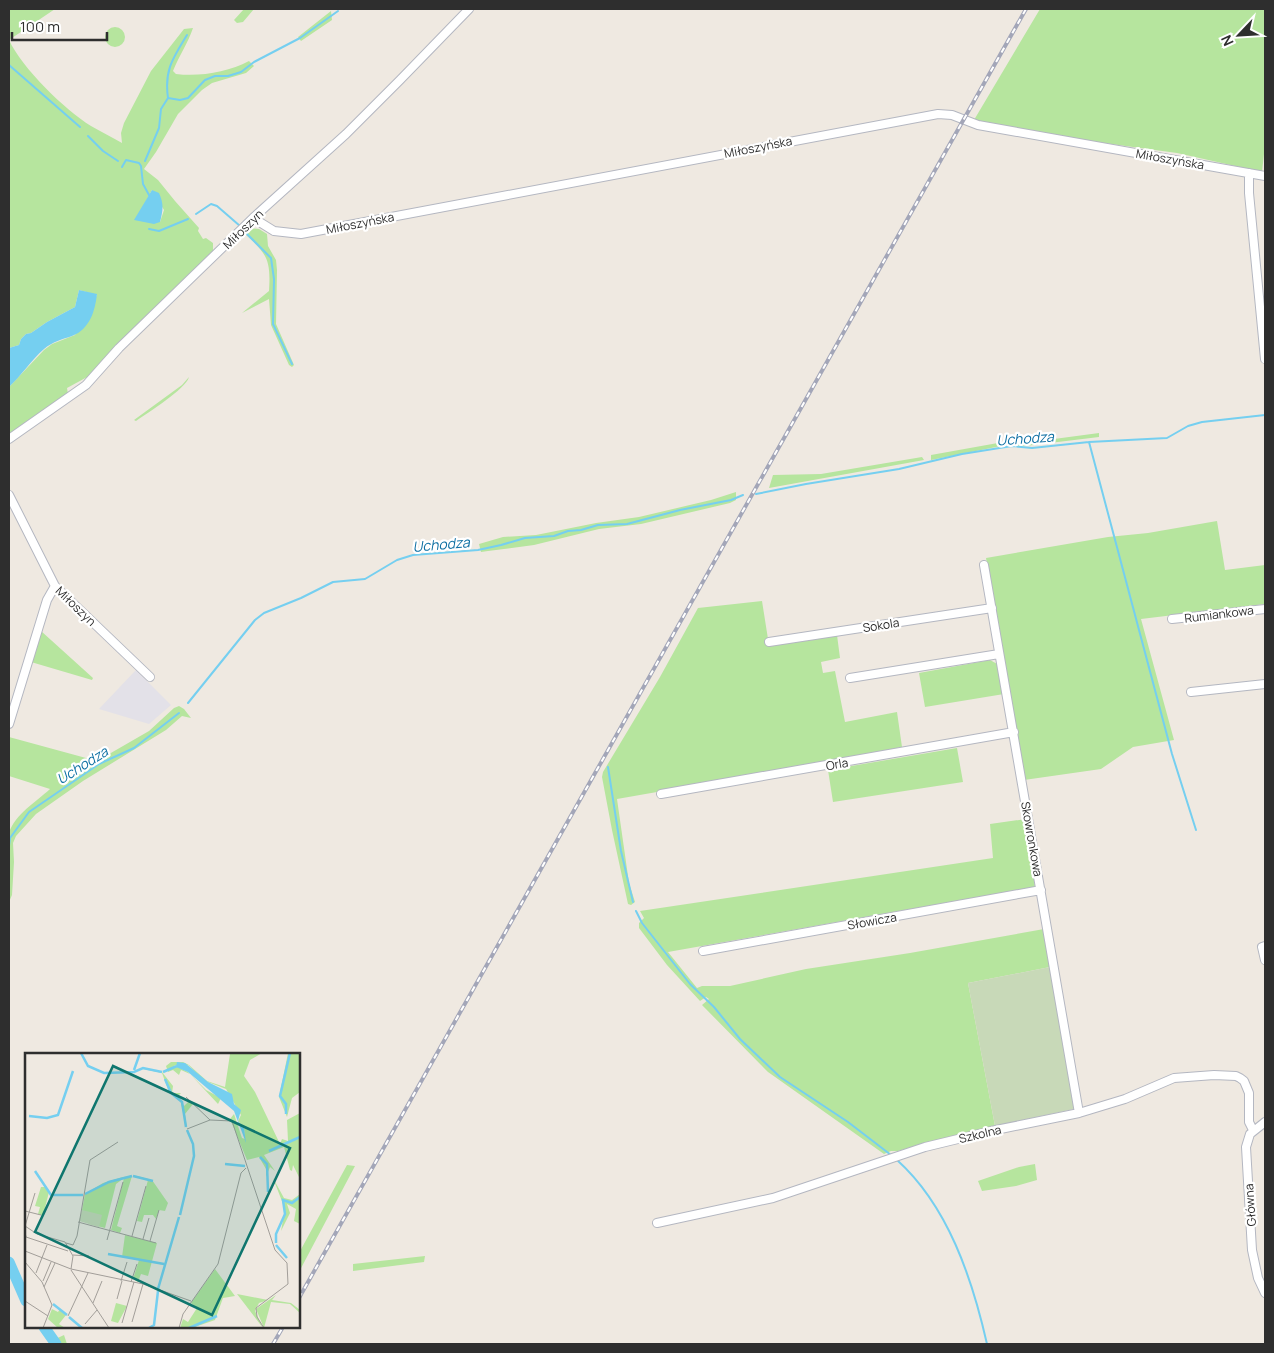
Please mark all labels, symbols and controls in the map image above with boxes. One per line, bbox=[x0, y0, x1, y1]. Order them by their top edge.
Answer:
scale bar bbox=[12, 10, 108, 42]
north arrow bbox=[1214, 10, 1264, 60]
text: 100 m bbox=[20, 16, 60, 37]
text: N bbox=[1216, 32, 1238, 49]
street label: Miłoszyńska bbox=[722, 132, 794, 162]
street label: Miłoszyńska bbox=[1135, 145, 1205, 173]
street label: Miłoszyn bbox=[219, 205, 267, 253]
street label: Miłoszyńska bbox=[324, 208, 396, 238]
water label: Uchodza bbox=[996, 426, 1055, 449]
water label: Uchodza bbox=[412, 532, 472, 556]
street label: Miłoszyn bbox=[52, 582, 100, 630]
street label: Rumiankowa bbox=[1183, 601, 1255, 627]
street label: Sokola bbox=[861, 614, 901, 636]
water label: Uchodza bbox=[53, 741, 112, 788]
street label: Orla bbox=[824, 754, 850, 774]
street label: Skowronkowa bbox=[1017, 800, 1047, 878]
street label: Słowicza bbox=[846, 908, 898, 934]
inset map bbox=[25, 1053, 300, 1328]
street label: Szkolna bbox=[957, 1121, 1003, 1147]
street label: Główna bbox=[1240, 1183, 1260, 1227]

